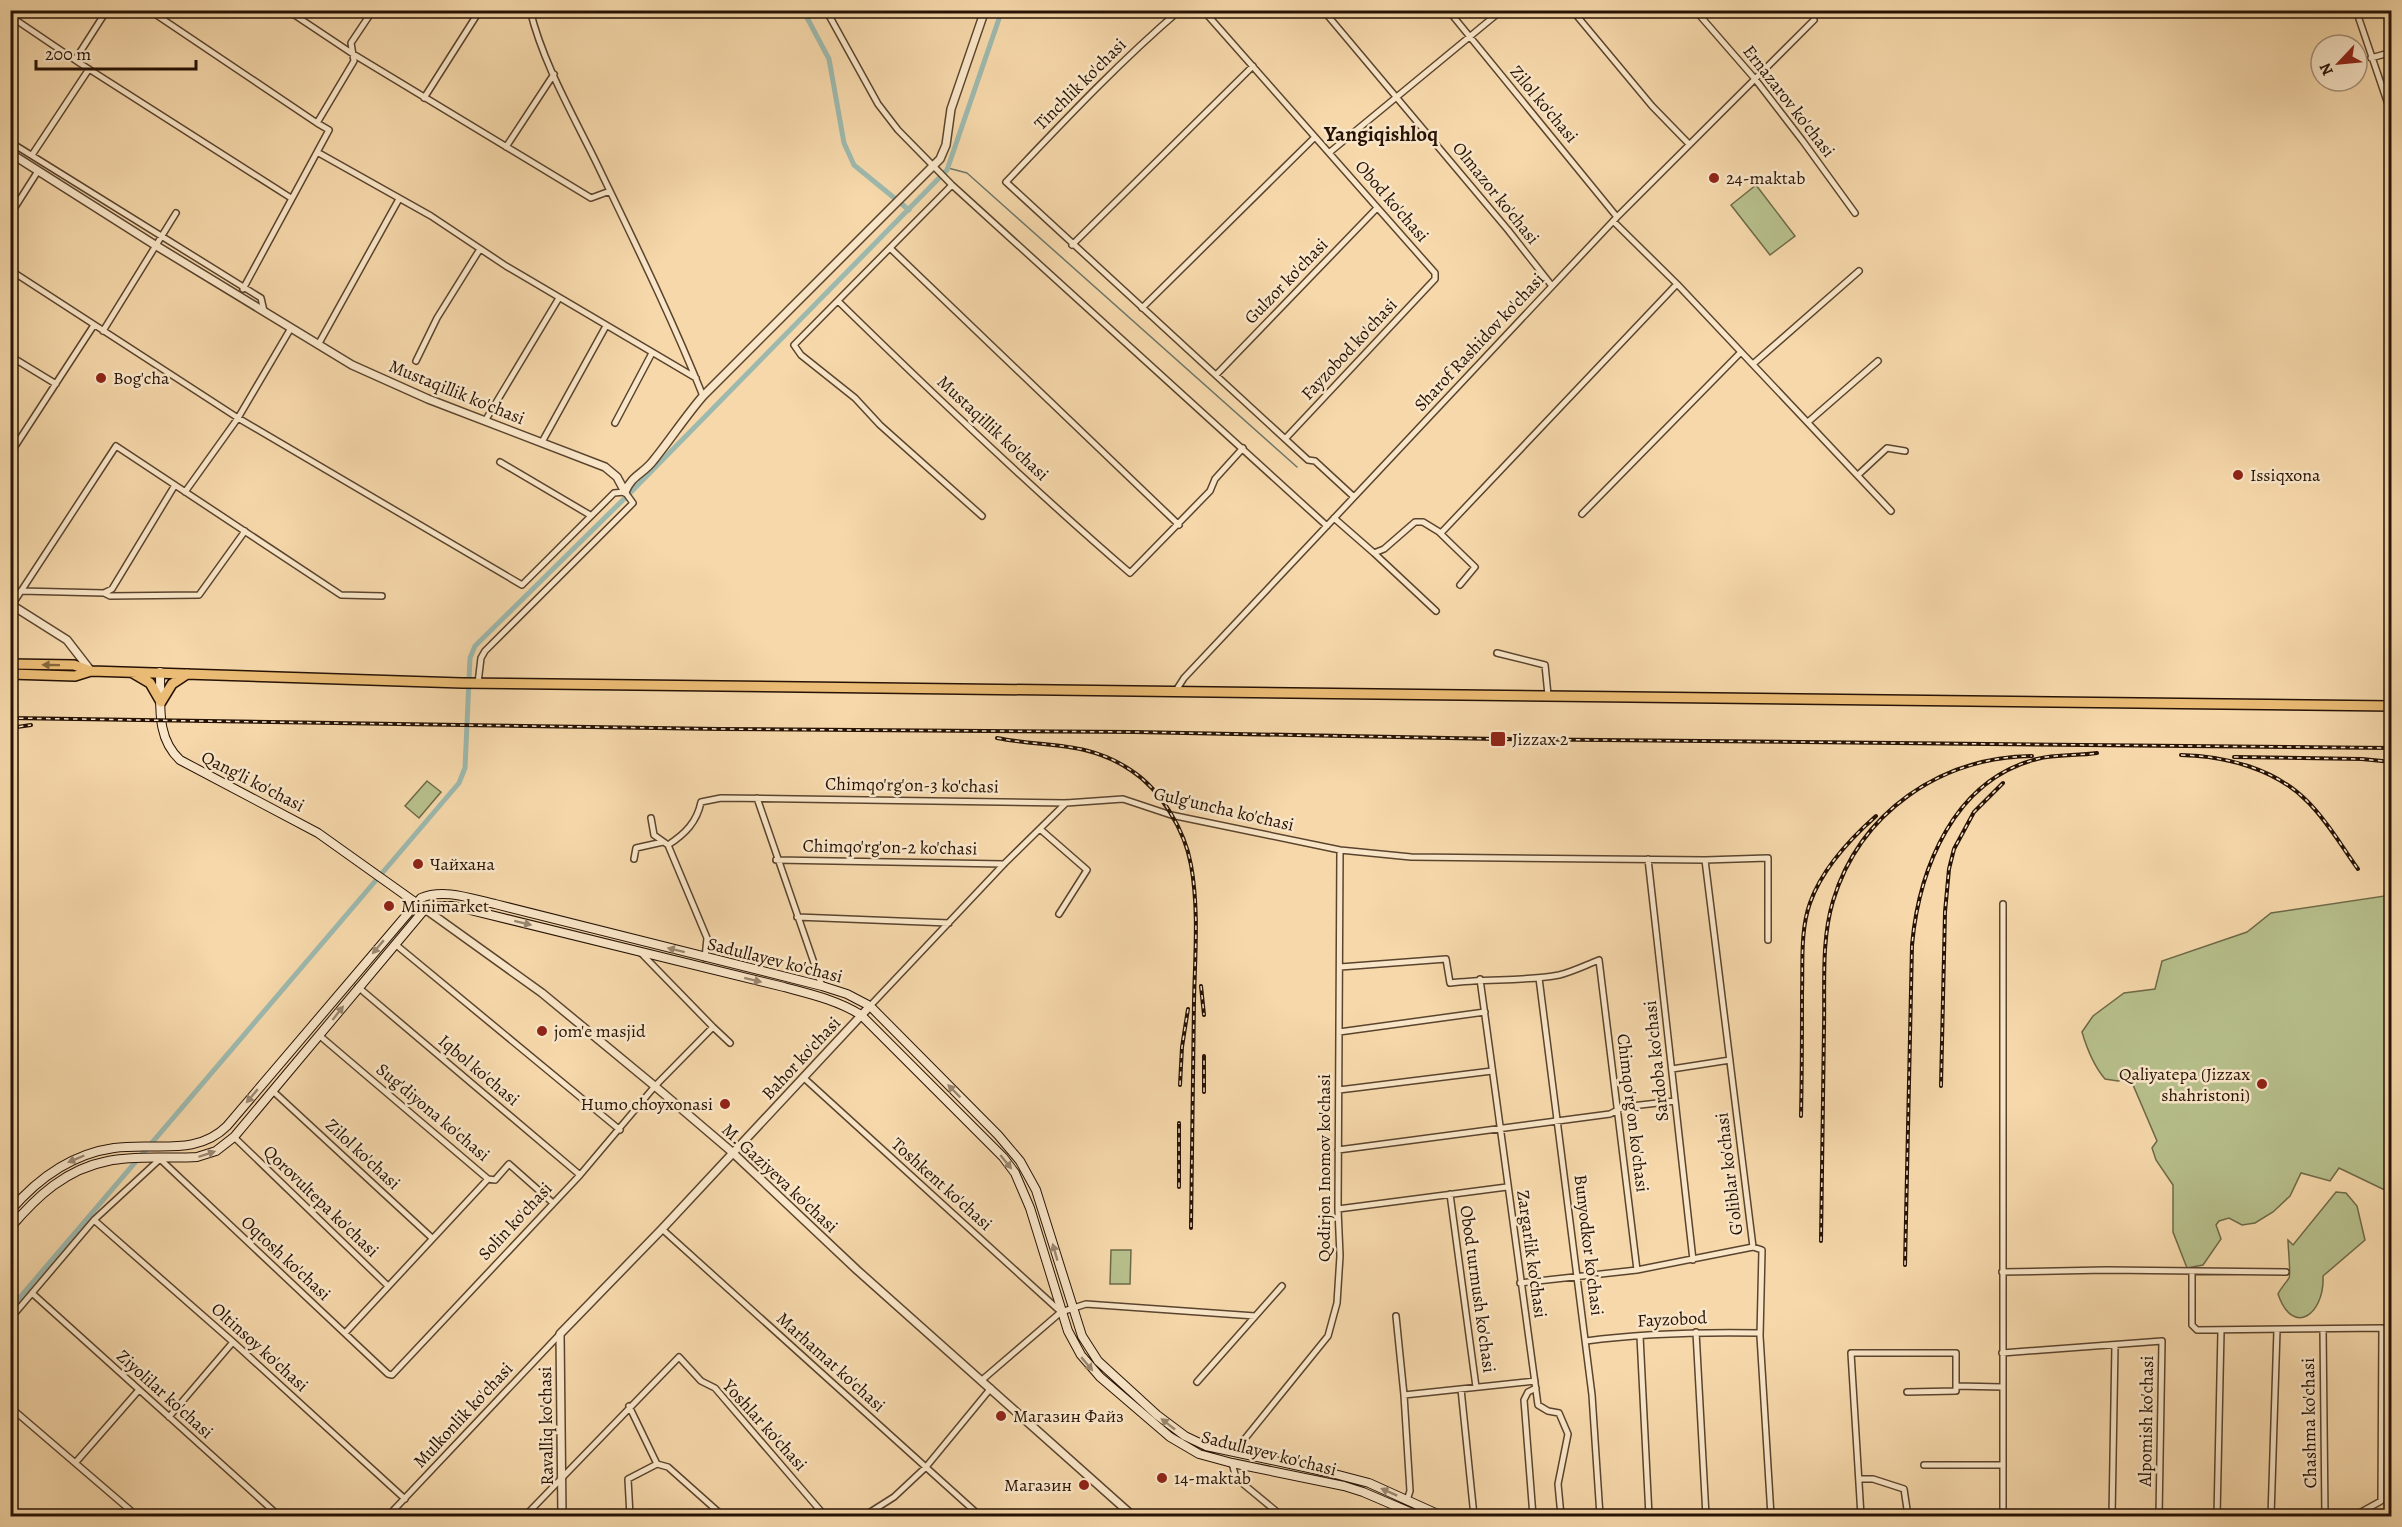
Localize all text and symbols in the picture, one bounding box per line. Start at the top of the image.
scale bar [36,33,196,71]
street label: Tinchlik ko'chasi [1029,33,1131,135]
north arrow [2309,33,2369,93]
street label: Ernazarov ko'chasi [1738,40,1840,162]
text: 200 m [45,42,91,66]
text: N [2314,59,2339,79]
street label: Zilol ko'chasi [1505,60,1583,148]
district label: Yangiqishloq [1323,120,1438,148]
street label: Olmazor ko'chasi [1447,137,1545,249]
street label: Obod ko'chasi [1350,155,1434,247]
place label: 24-maktab [1726,166,1805,190]
marker: 24-maktab [1707,171,1721,185]
street label: Gulzor ko'chasi [1239,233,1333,329]
street label: Sharof Rashidov ko'chasi [1409,268,1549,416]
street label: Fayzobod ko'chasi [1296,293,1402,405]
street label: Mustaqillik ko'chasi [386,354,528,430]
place label: Bog'cha [113,366,170,390]
street label: Mustaqillik ko'chasi [932,370,1054,486]
marker: Bog'cha [94,371,108,385]
place label: Issiqxona [2250,463,2321,487]
marker: Issiqxona [2231,468,2245,482]
one-way arrow [42,660,61,670]
place label: Jizzax 2 [1512,727,1569,751]
marker: Jizzax 2 [1489,730,1507,748]
street label: Qang'li ko'chasi [197,745,309,817]
street label: Chimqo'rg'on-3 ko'chasi [825,771,999,799]
street label: Gulg'uncha ko'chasi [1151,781,1297,837]
street label: Chimqo'rg'on-2 ko'chasi [802,833,978,861]
place label: Чайхана [430,852,496,876]
marker: Чайхана [411,857,425,871]
place label: Minimarket [401,894,489,918]
marker: Minimarket [382,899,396,913]
one-way arrow [514,919,532,929]
street label: Sadullayev ko'chasi [705,932,845,988]
one-way arrow [371,940,385,955]
one-way arrow [667,945,686,955]
one-way arrow [744,975,762,985]
street label: Sardoba ko'chasi [1638,999,1674,1123]
one-way arrow [331,1005,343,1020]
street label: Bahor ko'chasi [756,1011,846,1105]
place label: jom'e masjid [554,1019,646,1043]
marker: jom'e masjid [535,1024,549,1038]
street label: Iqbol ko'chasi [433,1029,525,1111]
street label: Chimqo'rg'on ko'chasi [1611,1032,1655,1194]
street label: Sug'diyona ko'chasi [371,1057,495,1167]
place label: Qaliyatepa (Jizzax shahristoni) [2119,1062,2250,1107]
street label: Qodirjon Inomov ko'chasi [1312,1074,1336,1262]
marker: Qaliyatepa (Jizzax shahristoni) [2255,1077,2269,1091]
one-way arrow [947,1084,961,1098]
one-way arrow [246,1088,259,1103]
place label: Humo choyxonasi [581,1092,713,1116]
marker: Humo choyxonasi [718,1097,732,1111]
street label: G'oliblar ko'chasi [1710,1111,1748,1237]
street label: Zilol ko'chasi [320,1113,406,1195]
street label: M. Gaziyeva ko'chasi [717,1118,843,1238]
street label: Toshkent ko'chasi [886,1132,998,1236]
street label: Qorovultepa ko'chasi [258,1140,384,1262]
one-way arrow [198,1149,216,1158]
one-way arrow [66,1154,84,1164]
one-way arrow [1000,1154,1013,1170]
street label: Bunyodkor ko'chasi [1568,1173,1610,1317]
street label: Solin ko'chasi [473,1177,557,1265]
street label: Zargarlik ko'chasi [1511,1188,1553,1320]
street label: Obod turmush ko'chasi [1454,1204,1502,1374]
street label: Oqtosh ko'chasi [236,1210,336,1306]
one-way arrow [1050,1243,1059,1261]
street label: Oltinsoy ko'chasi [206,1297,314,1397]
street label: Fayzobod [1637,1305,1708,1333]
street label: Marhamat ko'chasi [771,1307,891,1417]
street label: Ziyolilar ko'chasi [112,1344,218,1444]
street label: Alpomish ko'chasi [2133,1355,2159,1488]
one-way arrow [1081,1356,1094,1372]
street label: Mulkonlik ko'chasi [408,1357,518,1473]
street label: Chashma ko'chasi [2296,1357,2322,1489]
street label: Ravalliq ko'chasi [533,1366,559,1486]
street label: Yoshlar ko'chasi [717,1373,813,1476]
place label: Магазин Файз [1013,1404,1124,1428]
marker: Магазин Файз [994,1409,1008,1423]
one-way arrow [1161,1418,1176,1430]
street label: Sadullayev ko'chasi [1199,1425,1339,1481]
place label: 14-maktab [1174,1466,1251,1490]
marker: 14-maktab [1155,1471,1169,1485]
place label: Магазин [1004,1473,1072,1497]
marker: Магазин [1077,1478,1091,1492]
one-way arrow [1380,1487,1398,1497]

